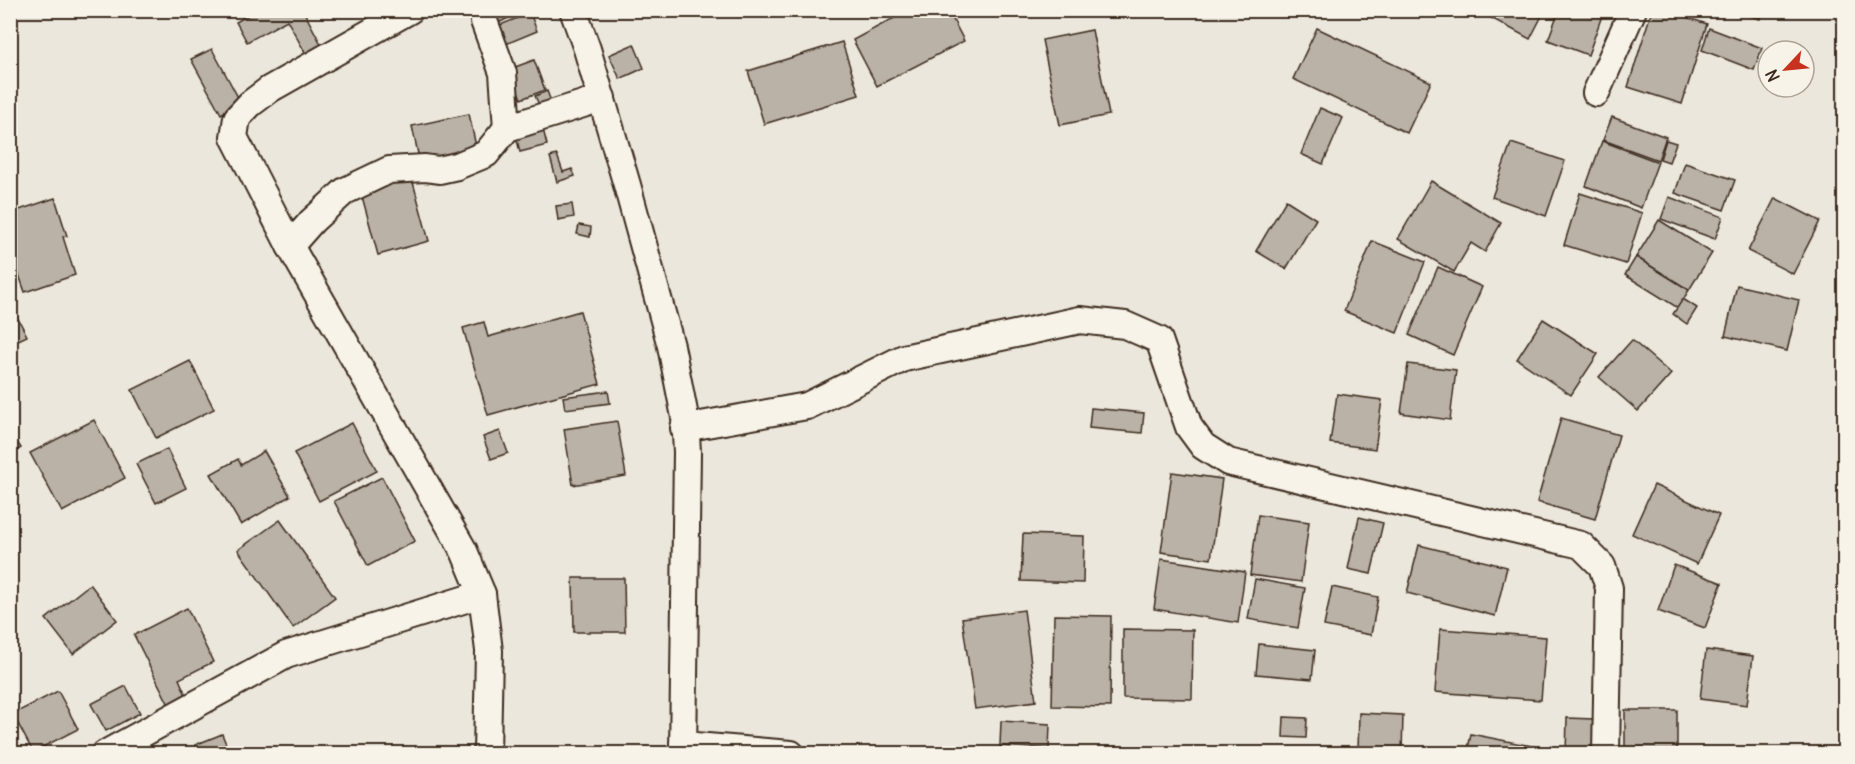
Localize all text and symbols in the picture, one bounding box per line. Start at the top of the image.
north arrow [1756,39,1816,99]
text: N [1761,66,1784,85]

